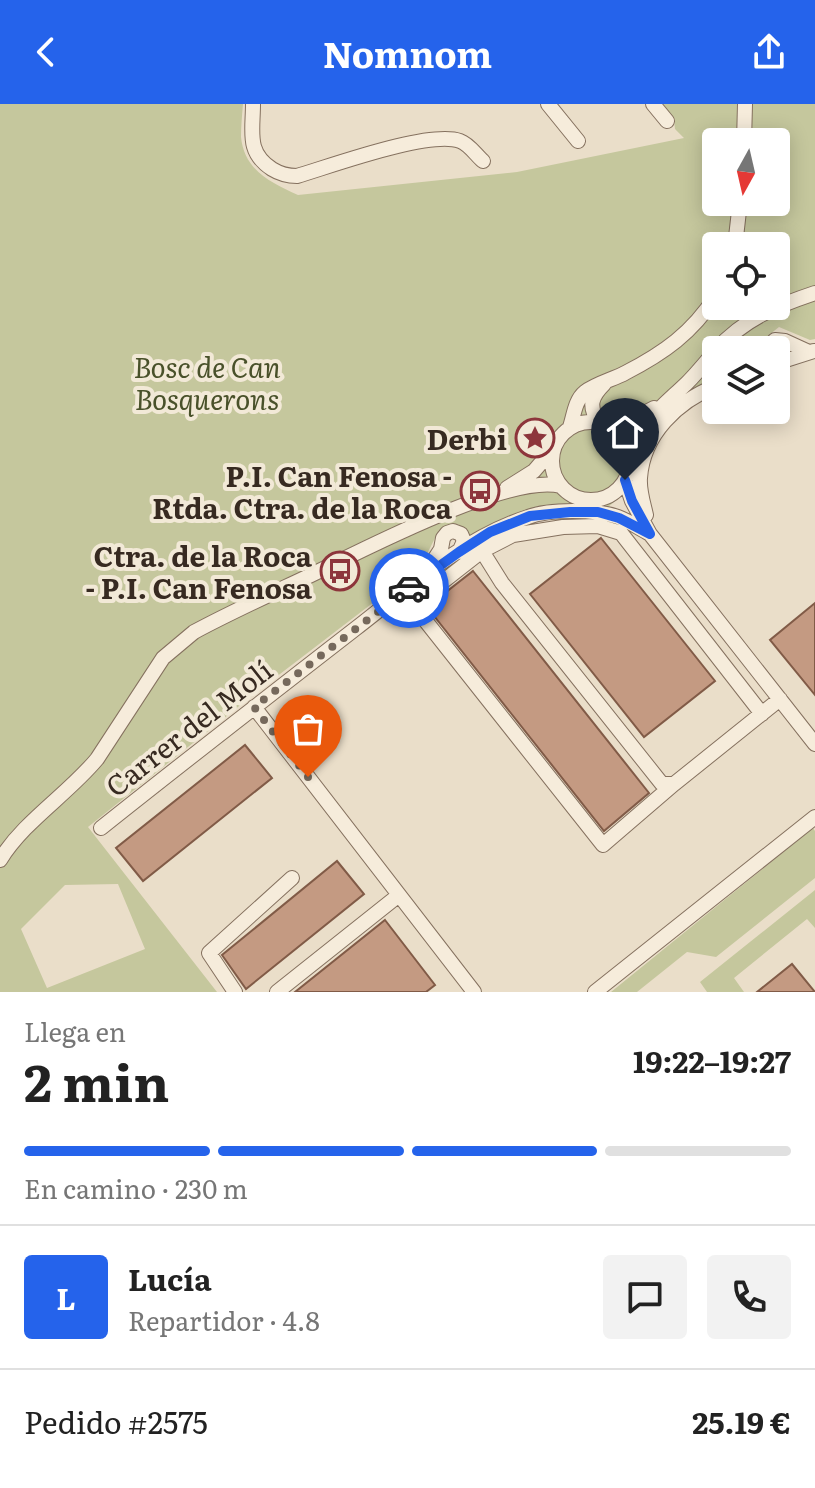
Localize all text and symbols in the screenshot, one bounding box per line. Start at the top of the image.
text: Nomnom [323,26,492,79]
icon: back [24,30,68,74]
icon: share [747,30,791,74]
north arrow [702,128,790,216]
map controls [702,128,790,424]
button: locate [702,232,790,320]
button: layers [702,336,790,424]
park label: Bosc de Can Bosquerons [133,345,281,419]
pin [591,398,659,480]
icon: home [603,410,647,454]
place label: Derbi [427,417,507,459]
place icon: Derbi [514,417,556,459]
place label: P.I. Can Fenosa - Rtda. Ctra. de la Roca [152,454,453,528]
bus stop icon: P.I. Can Fenosa - Rtda. Ctra. de la Roca [459,470,501,512]
place label: Ctra. de la Roca - P.I. Can Fenosa [86,534,313,608]
courier [369,548,449,628]
bus stop icon: Ctra. de la Roca - P.I. Can Fenosa [319,550,361,592]
icon: car [387,566,431,610]
street label: Carrer del Molí [96,648,280,806]
pin [274,695,342,777]
icon: bag [286,707,330,751]
text: Llega en [24,1011,126,1050]
text: 19:22–19:27 [633,1038,791,1082]
text: 2 min [24,1041,169,1118]
text: En camino · 230 m [24,1168,248,1207]
button: chat [603,1255,687,1339]
button: phone [707,1255,791,1339]
text: Lucía [128,1256,212,1300]
text: L [56,1275,76,1319]
text: Repartidor · 4.8 [128,1300,320,1339]
text: Pedido #2575 [24,1399,208,1443]
text: 25.19 € [692,1399,791,1443]

